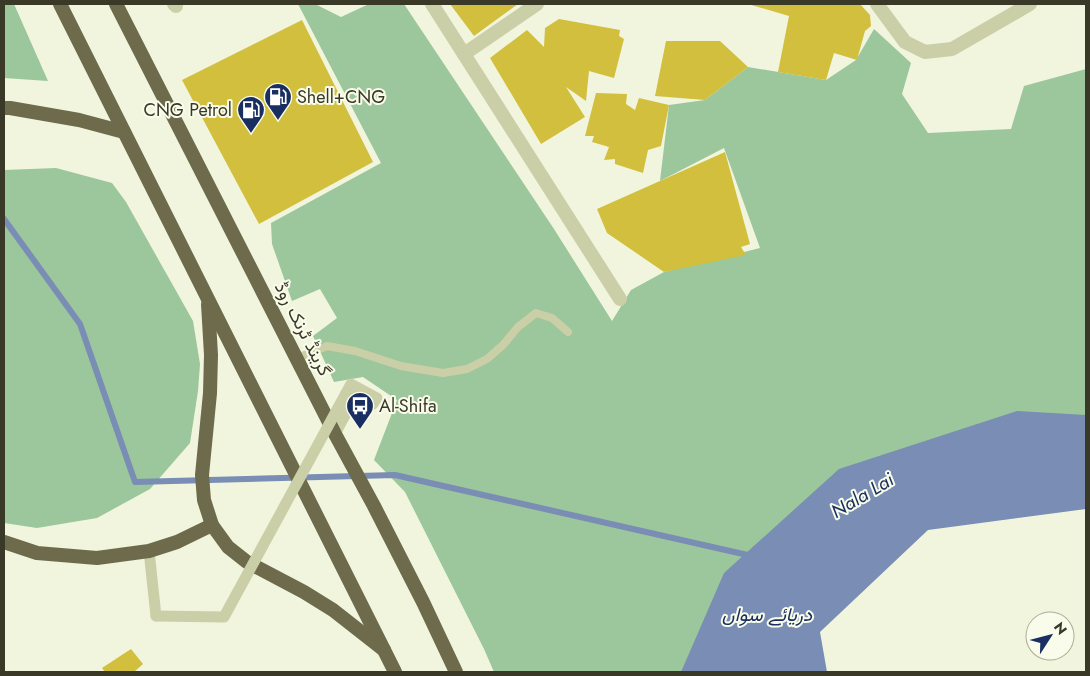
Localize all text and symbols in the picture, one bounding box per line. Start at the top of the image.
fuel station icon: Shell+CNG [263,82,293,121]
place label: Shell+CNG [297,84,385,110]
fuel station icon: CNG Petrol [236,95,266,134]
place label: CNG Petrol [144,97,232,123]
street label: گرینڈ ٹرنک روڈ [268,277,338,381]
bus stop icon: Al-Shifa [345,391,375,430]
place label: Al-Shifa [379,393,437,419]
water label: Nala Lai [826,466,900,525]
water label: دریائے سواں [722,601,813,628]
north arrow [1025,611,1075,661]
text: N [1049,618,1072,639]

